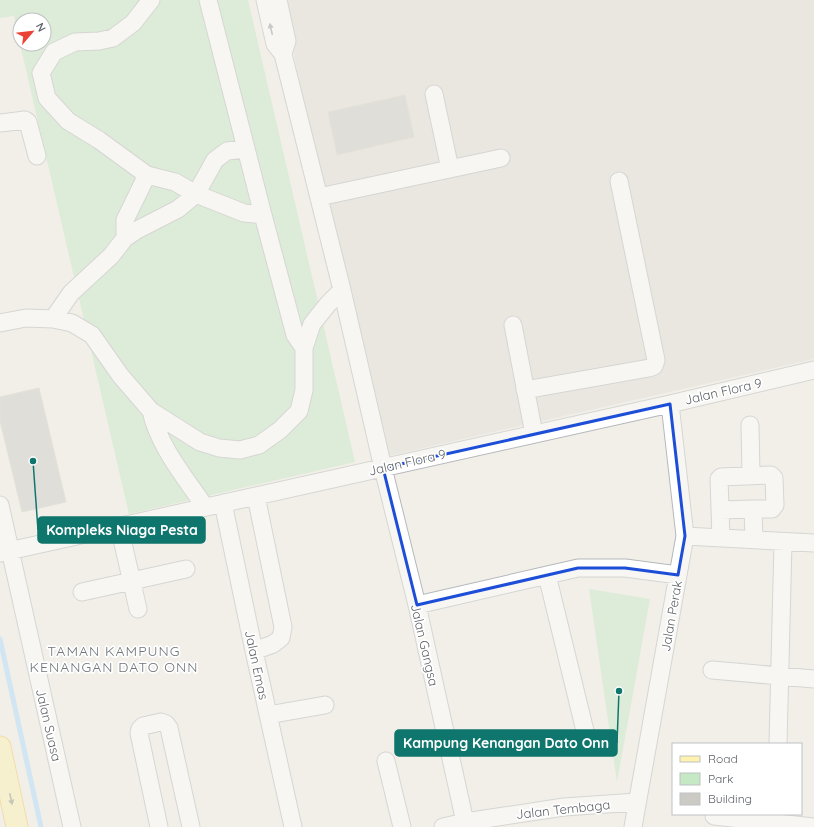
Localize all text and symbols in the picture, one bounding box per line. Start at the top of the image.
north arrow [12,12,52,52]
text: N [33,20,49,34]
one-way arrow [268,22,274,35]
street label: Jalan Flora 9 [683,374,763,408]
street label: Jalan Flora 9 [367,445,447,479]
callout: Kompleks Niaga Pesta [38,517,205,543]
text: Kompleks Niaga Pesta [46,521,198,539]
street label: Jalan Perak [657,579,685,653]
street label: Jalan Gangsa [408,602,442,688]
street label: Jalan Emas [242,629,272,701]
district label: TAMAN KAMPUNG KENANGAN DATO ONN [30,642,198,676]
street label: Jalan Suasa [33,687,65,763]
callout: Kampung Kenangan Dato Onn [395,730,617,756]
text: Kampung Kenangan Dato Onn [403,734,609,752]
legend [672,743,802,815]
text: Road [708,751,738,766]
text: Park [708,771,733,786]
text: Building [708,791,752,806]
one-way arrow [9,793,15,805]
street label: Jalan Tembaga [515,796,611,822]

